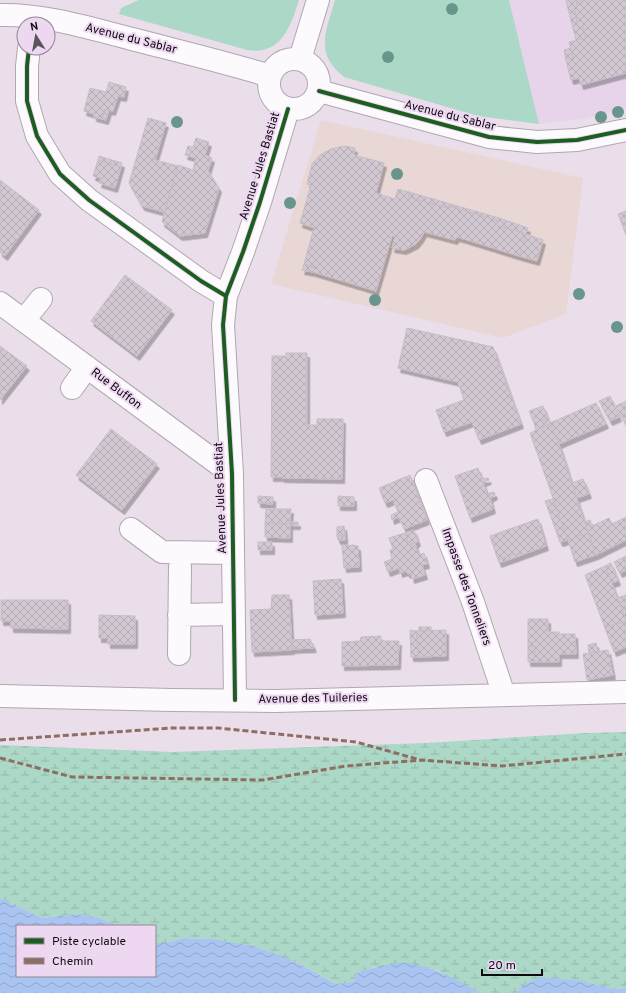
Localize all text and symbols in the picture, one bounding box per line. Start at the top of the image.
north arrow [16,16,56,56]
text: N [29,20,39,35]
street label: Avenue du Sablar [84,20,179,58]
street label: Avenue du Sablar [403,97,498,135]
street label: Avenue Jules Bastiat [236,110,284,222]
street label: Rue Buffon [87,365,145,413]
street label: Avenue Jules Bastiat [211,442,231,554]
street label: Impasse des Tonneliers [437,526,495,648]
street label: Avenue des Tuileries [258,690,368,708]
legend [16,925,156,977]
text: Piste cyclable [52,934,126,950]
scale bar [482,951,542,977]
text: Chemin [52,954,93,970]
text: 20 m [488,958,516,974]

